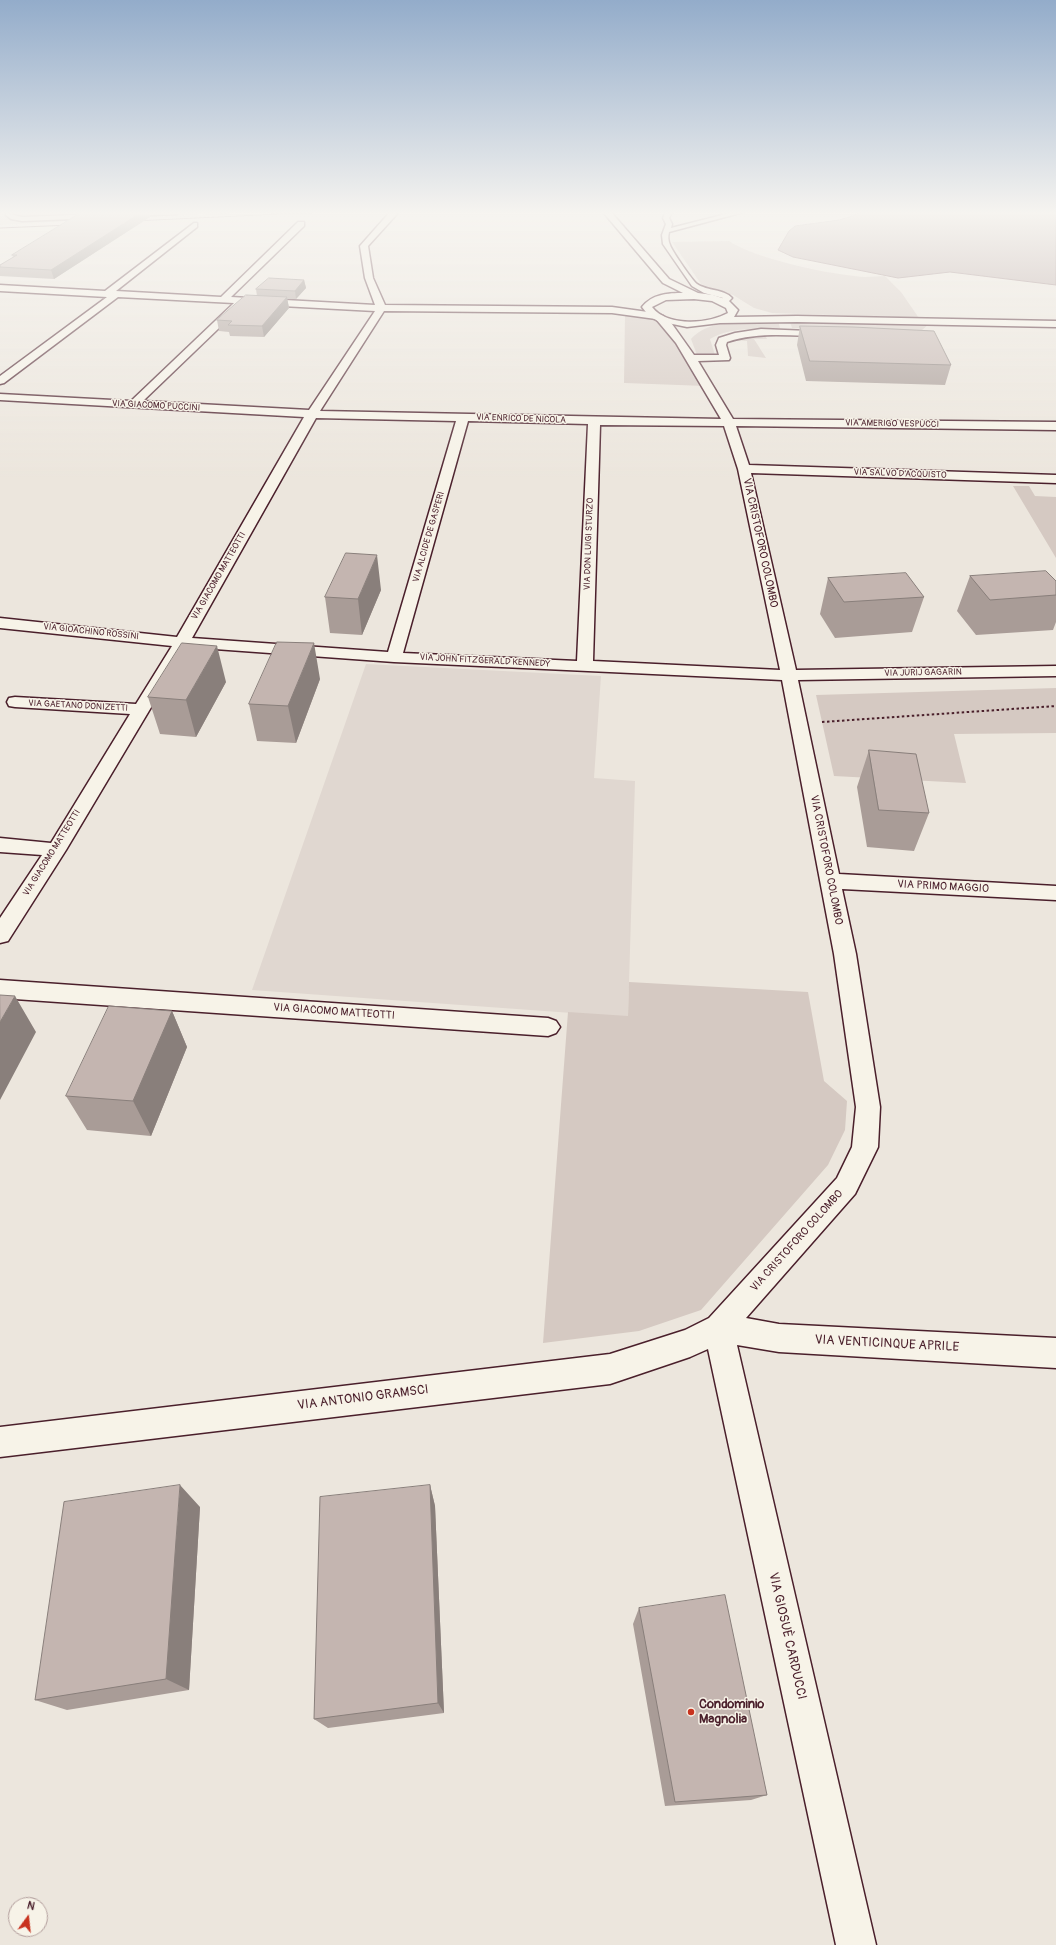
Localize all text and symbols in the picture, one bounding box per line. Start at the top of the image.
street label: VIA GIACOMO PUCCINI [112,398,200,414]
street label: VIA ENRICO DE NICOLA [476,412,566,426]
street label: VIA AMERIGO VESPUCCI [845,418,939,430]
street label: VIA SALVO D’ACQUISTO [853,467,947,481]
street label: VIA CRISTOFORO COLOMBO [740,477,780,609]
street label: VIA ALCIDE DE GASPERI [411,490,447,584]
street label: VIA DON LUIGI STURZO [582,498,596,590]
street label: VIA GIACOMO MATTEOTTI [189,530,249,622]
street label: VIA GIOACHINO ROSSINI [43,622,139,642]
street label: VIA JOHN FITZGERALD KENNEDY [419,652,551,670]
street label: VIA JURIJ GAGARIN [884,667,962,679]
street label: VIA GAETANO DONIZETTI [28,698,128,714]
street label: VIA CRISTOFORO COLOMBO [807,794,845,926]
street label: VIA GIACOMO MATTEOTTI [21,808,83,898]
street label: VIA PRIMO MAGGIO [897,878,989,896]
street label: VIA GIACOMO MATTEOTTI [273,1001,395,1023]
street label: VIA CRISTOFORO COLOMBO [748,1188,846,1294]
street label: VIA VENTICINQUE APRILE [814,1332,960,1356]
street label: VIA ANTONIO GRAMSCI [296,1382,430,1414]
street label: VIA GIOSUÈ CARDUCCI [765,1571,809,1701]
place label: Condominio Magnolia [699,1697,764,1728]
marker: Condominio Magnolia [686,1707,696,1717]
north arrow [8,1897,48,1937]
text: N [26,1899,36,1913]

